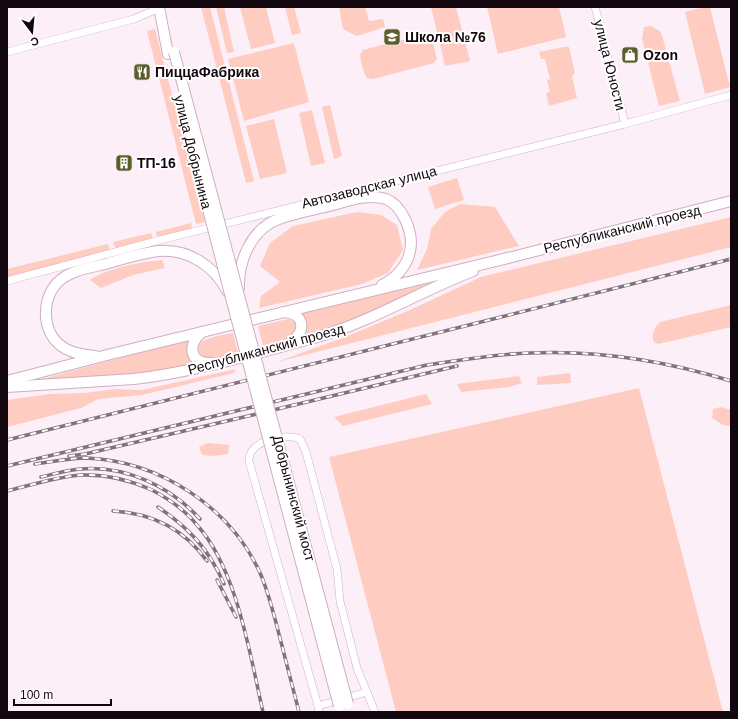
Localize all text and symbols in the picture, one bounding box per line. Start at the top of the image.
north arrow [12,12,52,52]
street label: улица Юности [591,18,629,112]
school or university icon: Школа №76 [382,27,402,47]
place label: Школа №76 [405,29,486,45]
text: С [29,35,40,48]
shop icon: Ozon [620,45,640,65]
place label: Ozon [643,47,678,63]
restaurant icon: ПиццаФабрика [132,62,152,82]
place label: ПиццаФабрика [155,64,259,80]
street label: улица Добрынина [171,93,215,211]
building icon: ТП-16 [114,153,134,173]
place label: ТП-16 [137,155,176,171]
street label: Автозаводская улица [300,162,438,212]
street label: Республиканский проезд [542,202,702,256]
street label: Республиканский проезд [186,320,346,378]
street label: Добрынинский мост [269,433,319,563]
scale bar [14,681,111,707]
text: 100 m [20,688,53,702]

